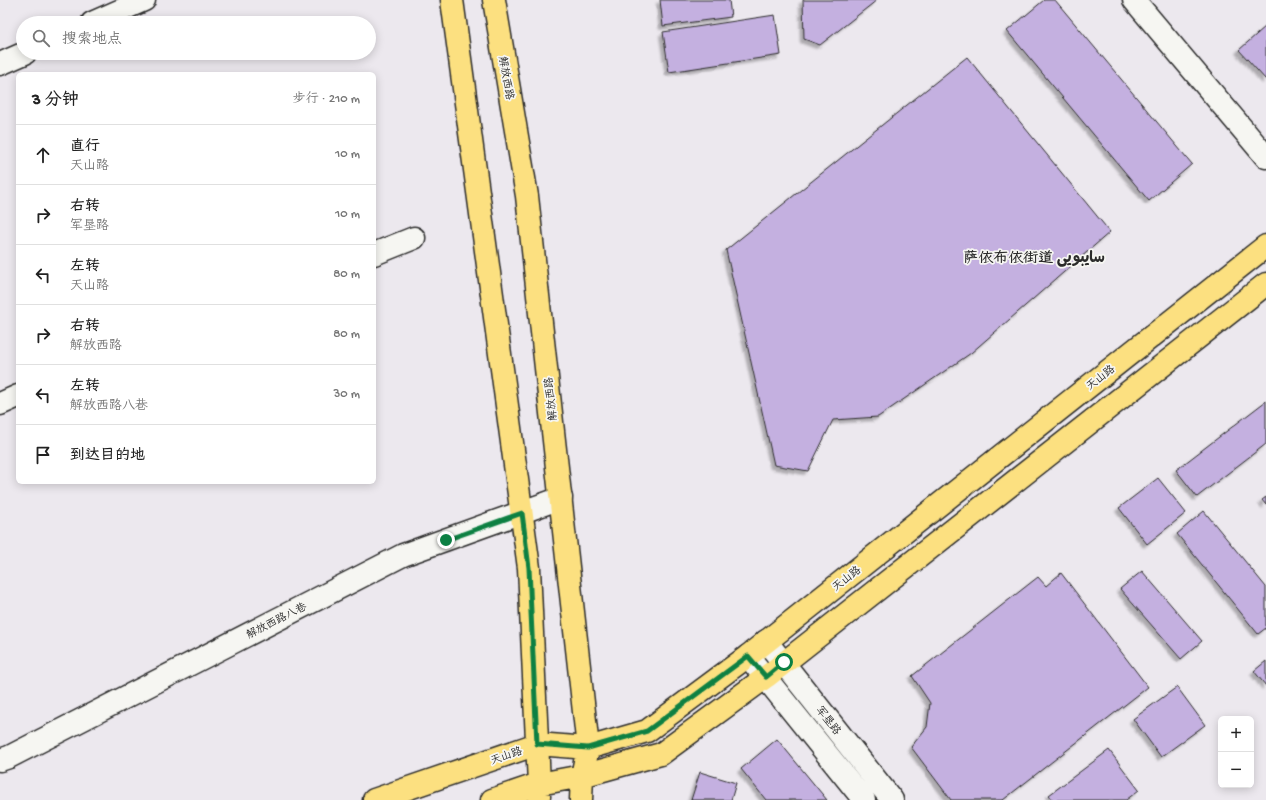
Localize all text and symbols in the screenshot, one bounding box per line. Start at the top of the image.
search box [16,16,376,60]
icon: search [30,27,52,49]
text: 搜索地点 [62,31,122,49]
street label: 解放西路 [495,55,516,101]
text: 3 分钟 [32,91,79,111]
text: 步行 · 210 m [292,92,360,107]
text: 直行 [70,138,100,156]
icon: ahead [32,144,54,166]
text: 10 m [335,147,360,162]
text: 天山路 [70,159,109,174]
text: 右转 [70,198,100,216]
icon: right [32,204,54,226]
text: 10 m [335,207,360,222]
text: 军垦路 [70,219,109,234]
district label: 萨依布依街道 سايبويى [963,250,1105,268]
text: 左转 [70,258,100,276]
icon: left [32,264,54,286]
text: 80 m [333,267,360,282]
text: 天山路 [70,279,109,294]
text: 右转 [70,318,100,336]
icon: right [32,324,54,346]
text: 80 m [333,327,360,342]
text: 解放西路 [70,339,122,354]
street label: 天山路 [1084,363,1118,393]
street label: 解放西路 [543,376,560,421]
text: 左转 [70,378,100,396]
icon: left [32,384,54,406]
text: 30 m [334,387,360,402]
text: 解放西路八巷 [70,399,148,414]
icon: arrive [32,444,54,466]
text: 到达目的地 [70,447,145,465]
route end [437,531,455,549]
street label: 天山路 [830,564,864,594]
street label: 解放西路八巷 [244,601,309,642]
route start [775,653,793,671]
street label: 军垦路 [813,704,843,738]
map controls [1218,716,1254,788]
button: + [1218,716,1254,752]
street label: 天山路 [489,745,524,768]
button: − [1218,752,1254,788]

